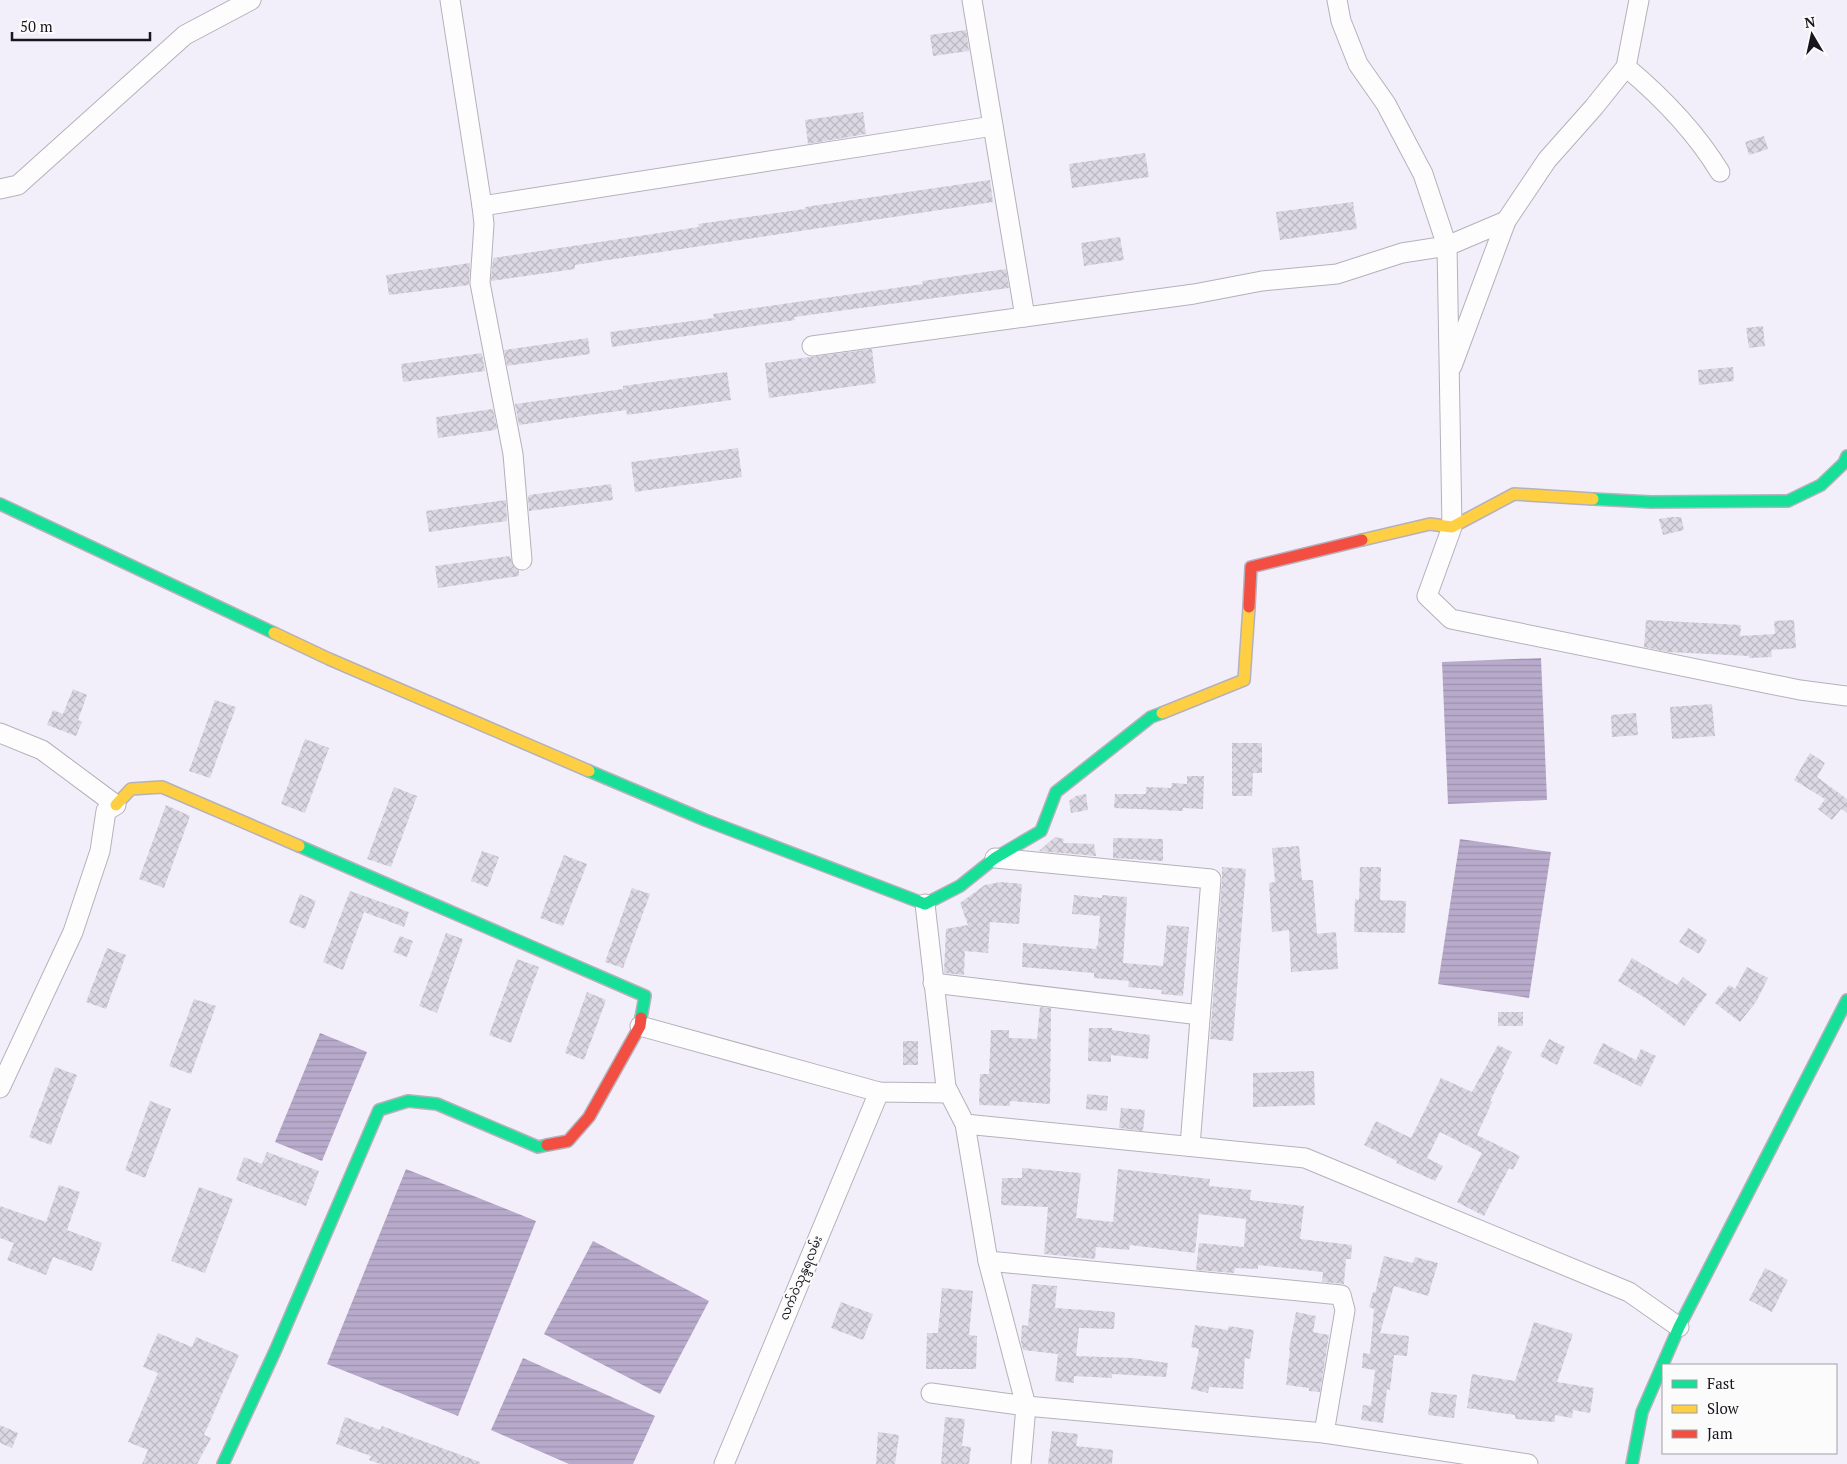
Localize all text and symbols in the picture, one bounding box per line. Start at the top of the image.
scale bar [12,10,150,42]
north arrow [1787,10,1837,60]
text: N [1803,11,1817,32]
text: 50 m [20,16,53,36]
street label: လက်ဝဲသုန္ဒရလမ်း [775,1233,828,1324]
legend [1662,1364,1837,1454]
text: Fast [1707,1373,1735,1393]
text: Slow [1707,1398,1740,1418]
text: Jam [1707,1423,1733,1443]

